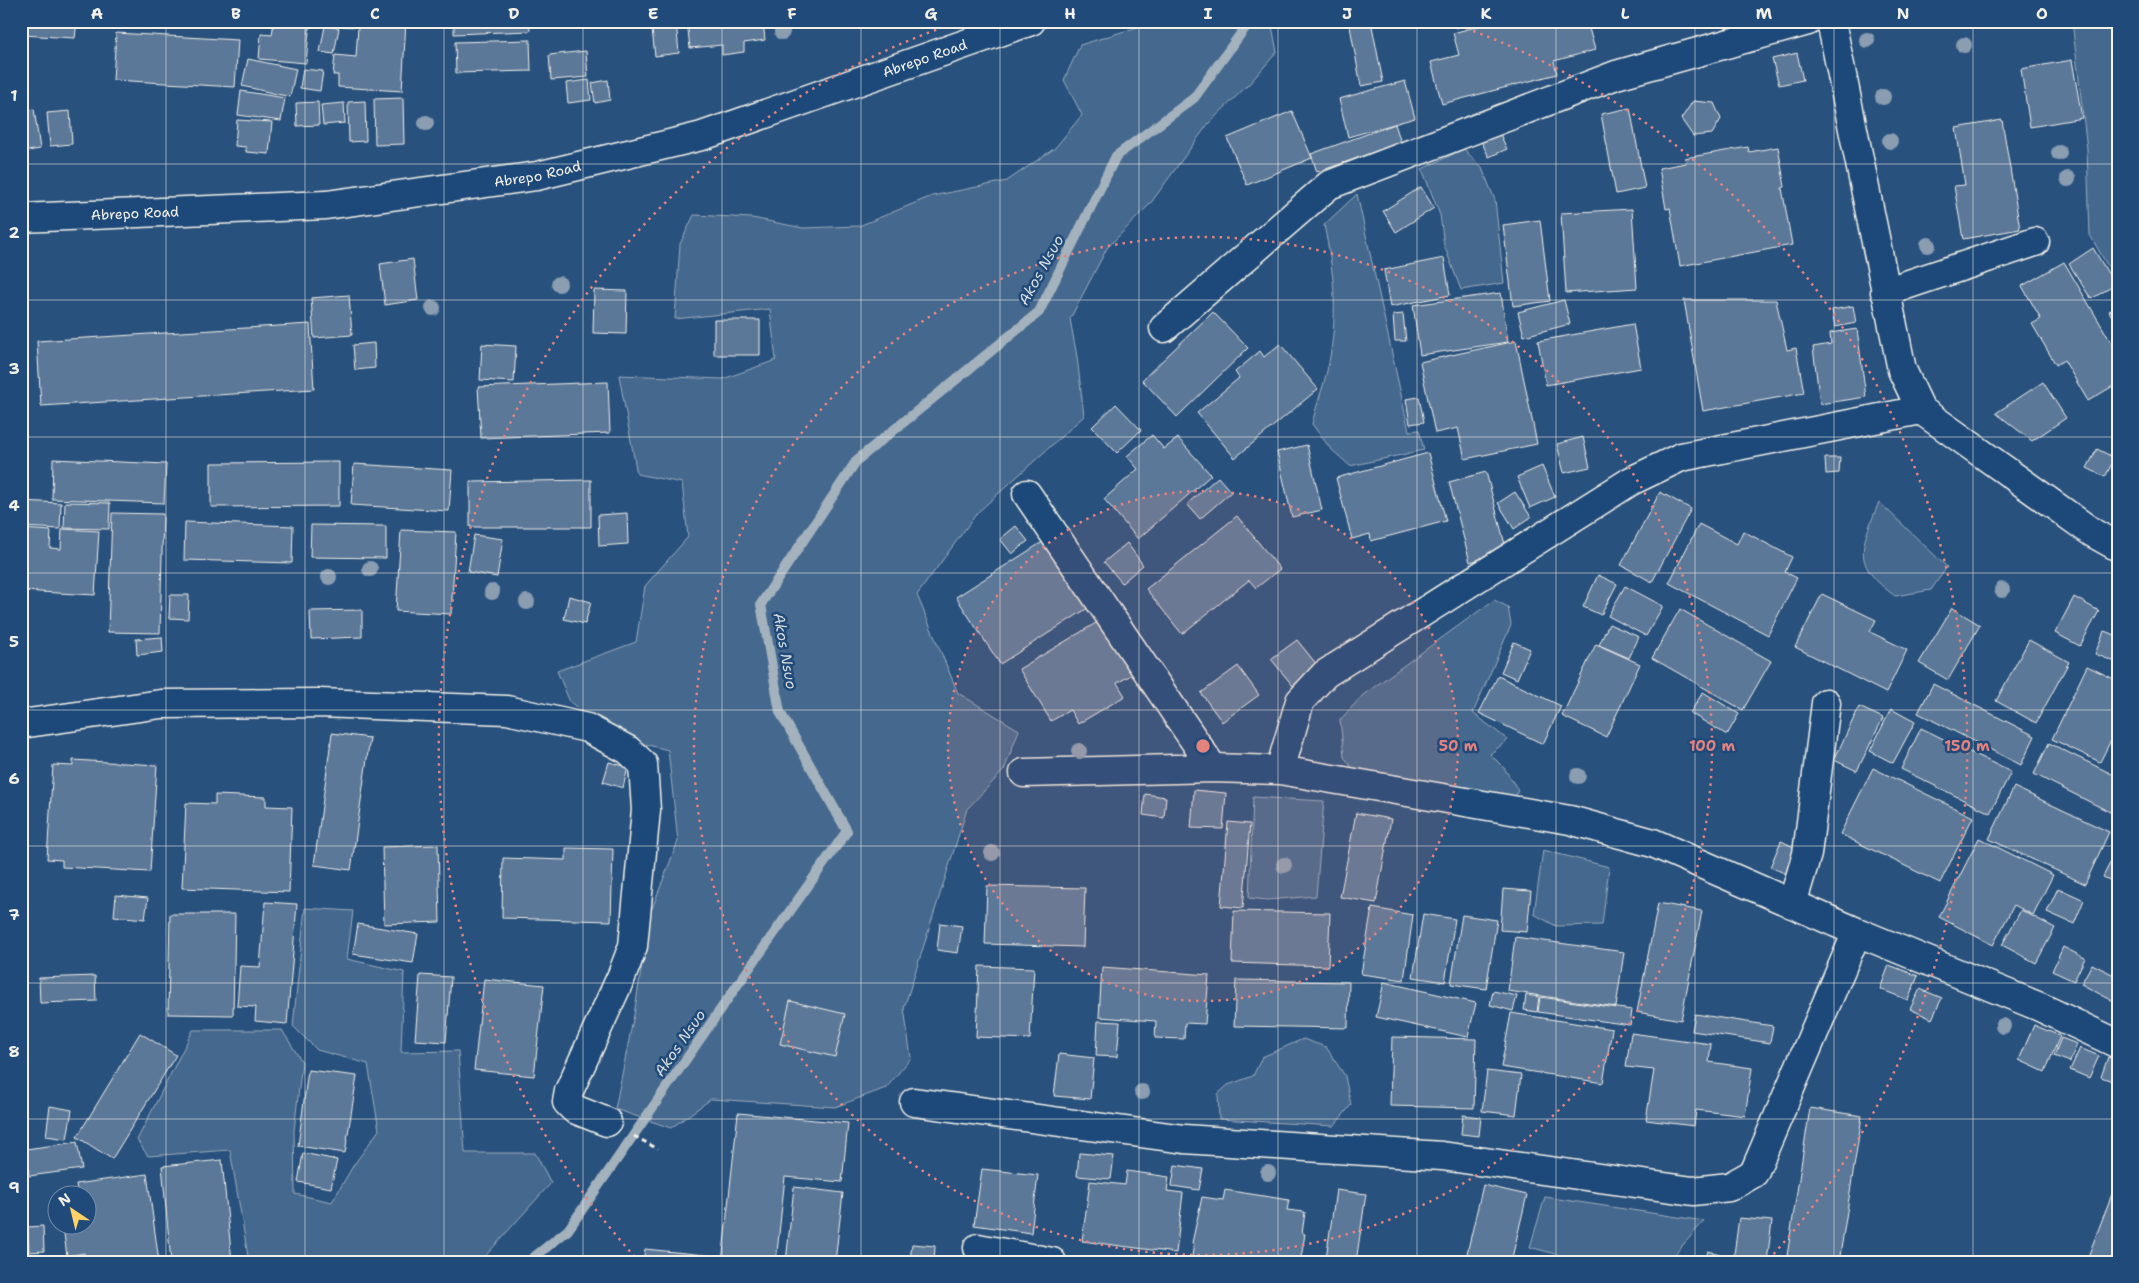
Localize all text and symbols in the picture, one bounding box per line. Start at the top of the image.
text: A [91,3,103,24]
text: B [231,3,241,24]
text: C [370,3,380,24]
text: D [508,3,520,24]
text: E [648,3,658,24]
text: F [787,3,797,24]
text: G [925,3,938,24]
text: H [1064,3,1076,24]
text: I [1204,3,1213,24]
text: J [1342,3,1352,24]
text: K [1481,3,1492,24]
text: L [1621,3,1630,24]
text: M [1756,3,1773,24]
text: N [1897,3,1909,24]
text: O [2036,3,2048,24]
street label: Abrepo Road [880,35,970,81]
text: 1 [10,85,18,106]
street label: Abrepo Road [493,157,583,191]
street label: Abrepo Road [90,202,180,224]
text: 2 [8,222,20,243]
water label: Akos Nsuo [1014,231,1068,309]
text: 3 [8,358,20,379]
text: 4 [8,495,20,516]
water label: Akos Nsuo [768,611,802,691]
text: 5 [9,631,19,652]
text: 50 m [1439,736,1478,756]
text: 100 m [1689,736,1735,756]
text: 150 m [1944,736,1990,756]
centre of rings [1194,737,1212,755]
text: 6 [8,768,20,789]
text: 7 [8,904,20,925]
water label: Akos Nsuo [650,1006,710,1080]
text: 8 [8,1041,20,1062]
text: 9 [8,1177,20,1198]
north arrow [48,1186,98,1236]
text: N [55,1189,74,1210]

